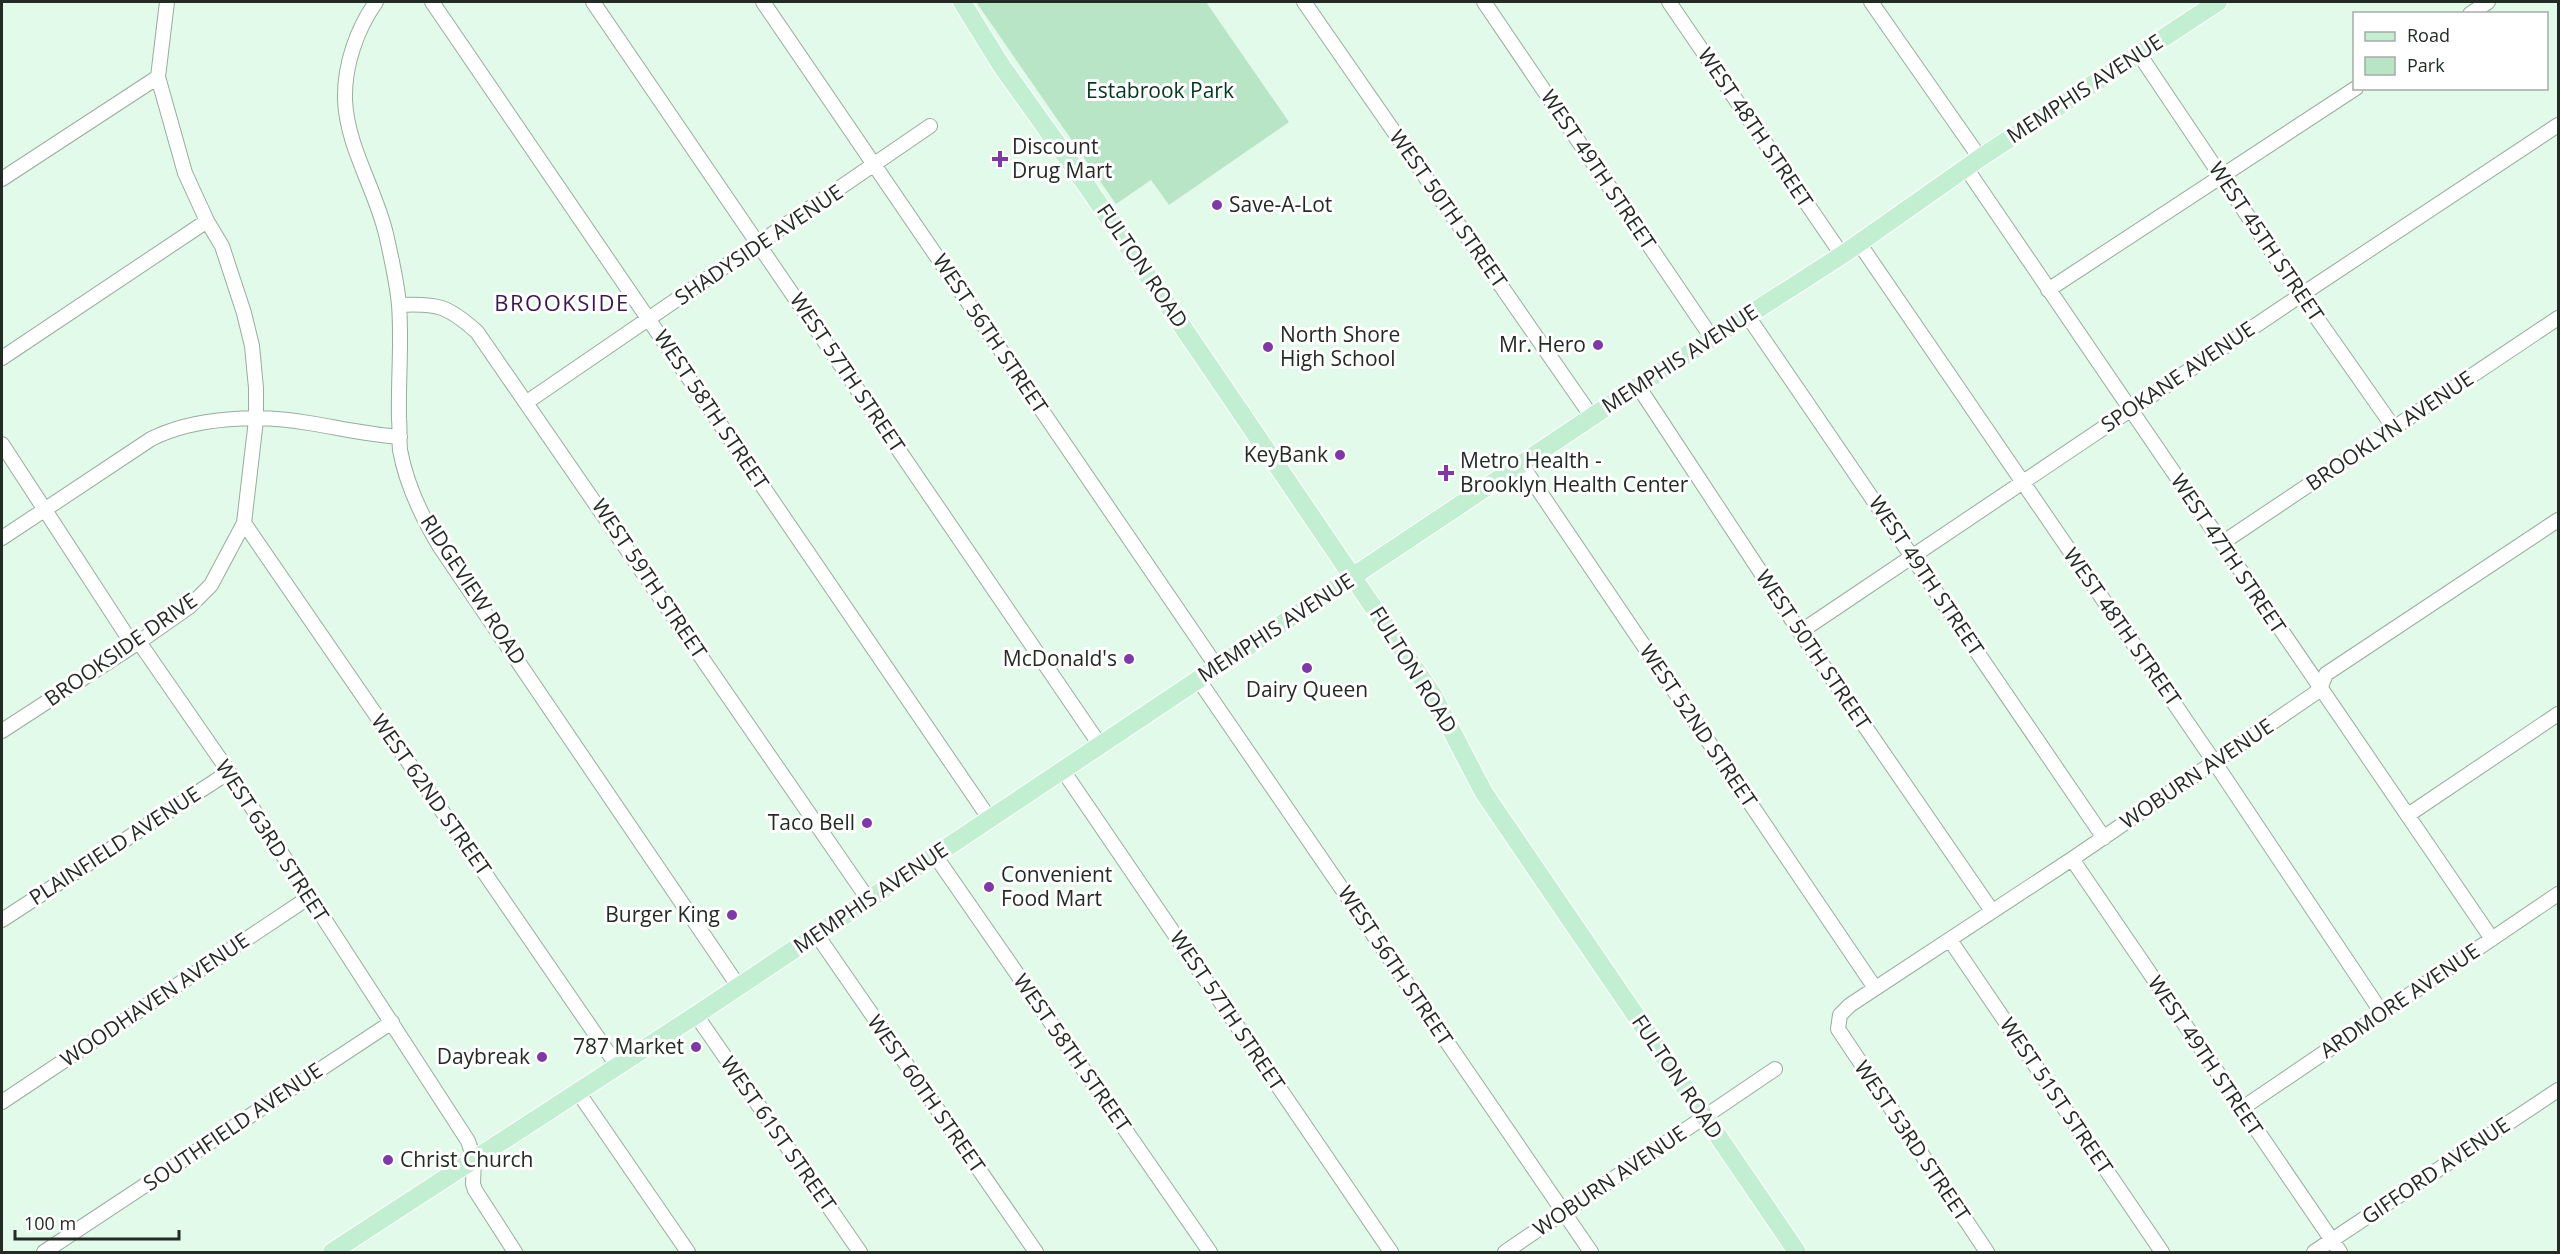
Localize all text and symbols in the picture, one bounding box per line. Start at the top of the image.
legend [2353,12,2548,90]
text: Road [2407,23,2450,47]
street label: MEMPHIS AVENUE [2001,27,2168,149]
street label: WEST 48TH STREET [1692,42,1820,213]
text: Park [2407,53,2445,77]
park label: Estabrook Park [1086,76,1234,104]
street label: WEST 49TH STREET [1535,84,1663,255]
street label: WEST 50TH STREET [1384,124,1514,293]
place label: Discount Drug Mart [1012,132,1112,184]
marker: Discount Drug Mart [993,152,1007,166]
street label: WEST 45TH STREET [2203,156,2331,327]
street label: SHADYSIDE AVENUE [669,177,848,311]
place label: Save-A-Lot [1229,190,1332,218]
street label: FULTON ROAD [1091,198,1195,333]
marker: Save-A-Lot [1210,198,1224,212]
street label: WEST 56TH STREET [927,248,1055,419]
district label: BROOKSIDE [494,287,630,317]
street label: WEST 57TH STREET [784,287,912,458]
street label: MEMPHIS AVENUE [1596,297,1763,419]
street label: SPOKANE AVENUE [2095,314,2260,438]
place label: North Shore High School [1280,320,1400,372]
street label: WEST 58TH STREET [648,324,776,495]
place label: Mr. Hero [1499,330,1586,358]
marker: Mr. Hero [1591,338,1605,352]
marker: North Shore High School [1261,340,1275,354]
street label: BROOKLYN AVENUE [2300,364,2479,497]
place label: KeyBank [1244,440,1328,468]
place label: Metro Health - Brooklyn Health Center [1460,446,1689,498]
marker: KeyBank [1333,448,1347,462]
marker: Metro Health - Brooklyn Health Center [1437,464,1455,482]
street label: WEST 47TH STREET [2165,468,2293,639]
street label: WEST 49TH STREET [1863,490,1991,661]
street label: WEST 59TH STREET [586,493,714,664]
street label: RIDGEVIEW ROAD [415,509,533,670]
street label: WEST 48TH STREET [2058,542,2188,711]
street label: WEST 50TH STREET [1750,564,1878,735]
street label: MEMPHIS AVENUE [1192,566,1359,688]
street label: BROOKSIDE DRIVE [39,586,202,712]
street label: FULTON ROAD [1364,601,1464,738]
street label: WEST 52ND STREET [1634,638,1764,813]
place label: McDonald's [1003,644,1117,672]
marker: McDonald's [1122,652,1136,666]
marker: Dairy Queen [1300,661,1314,675]
place label: Dairy Queen [1246,675,1368,703]
street label: WEST 62ND STREET [366,708,498,881]
street label: WOBURN AVENUE [2114,711,2279,835]
street label: WEST 63RD STREET [210,754,336,927]
street label: PLAINFIELD AVENUE [23,779,205,911]
place label: Taco Bell [768,808,855,836]
marker: Taco Bell [860,816,874,830]
street label: MEMPHIS AVENUE [788,835,953,959]
place label: Convenient Food Mart [1001,860,1112,912]
marker: Convenient Food Mart [982,880,996,894]
street label: WEST 56TH STREET [1332,880,1460,1051]
place label: Burger King [605,900,720,928]
marker: Burger King [725,908,739,922]
street label: WEST 57TH STREET [1164,925,1292,1096]
street label: WOODHAVEN AVENUE [55,926,254,1073]
street label: ARDMORE AVENUE [2314,936,2485,1064]
street label: WEST 58TH STREET [1008,968,1138,1137]
street label: WEST 49TH STREET [2142,970,2270,1141]
street label: WEST 60TH STREET [862,1009,992,1178]
street label: FULTON ROAD [1626,1009,1730,1144]
street label: WEST 51ST STREET [1994,1012,2120,1180]
place label: 787 Market [573,1032,684,1060]
marker: 787 Market [689,1040,703,1054]
place label: Daybreak [437,1042,530,1070]
marker: Daybreak [535,1050,549,1064]
street label: WEST 61ST STREET [715,1050,843,1217]
street label: WEST 53RD STREET [1849,1055,1977,1227]
street label: SOUTHFIELD AVENUE [137,1056,328,1197]
street label: GIFFORD AVENUE [2356,1110,2515,1230]
street label: WOBURN AVENUE [1527,1118,1692,1242]
place label: Christ Church [400,1145,533,1173]
marker: Christ Church [381,1153,395,1167]
scale bar [15,1203,178,1241]
text: 100 m [24,1211,76,1235]

